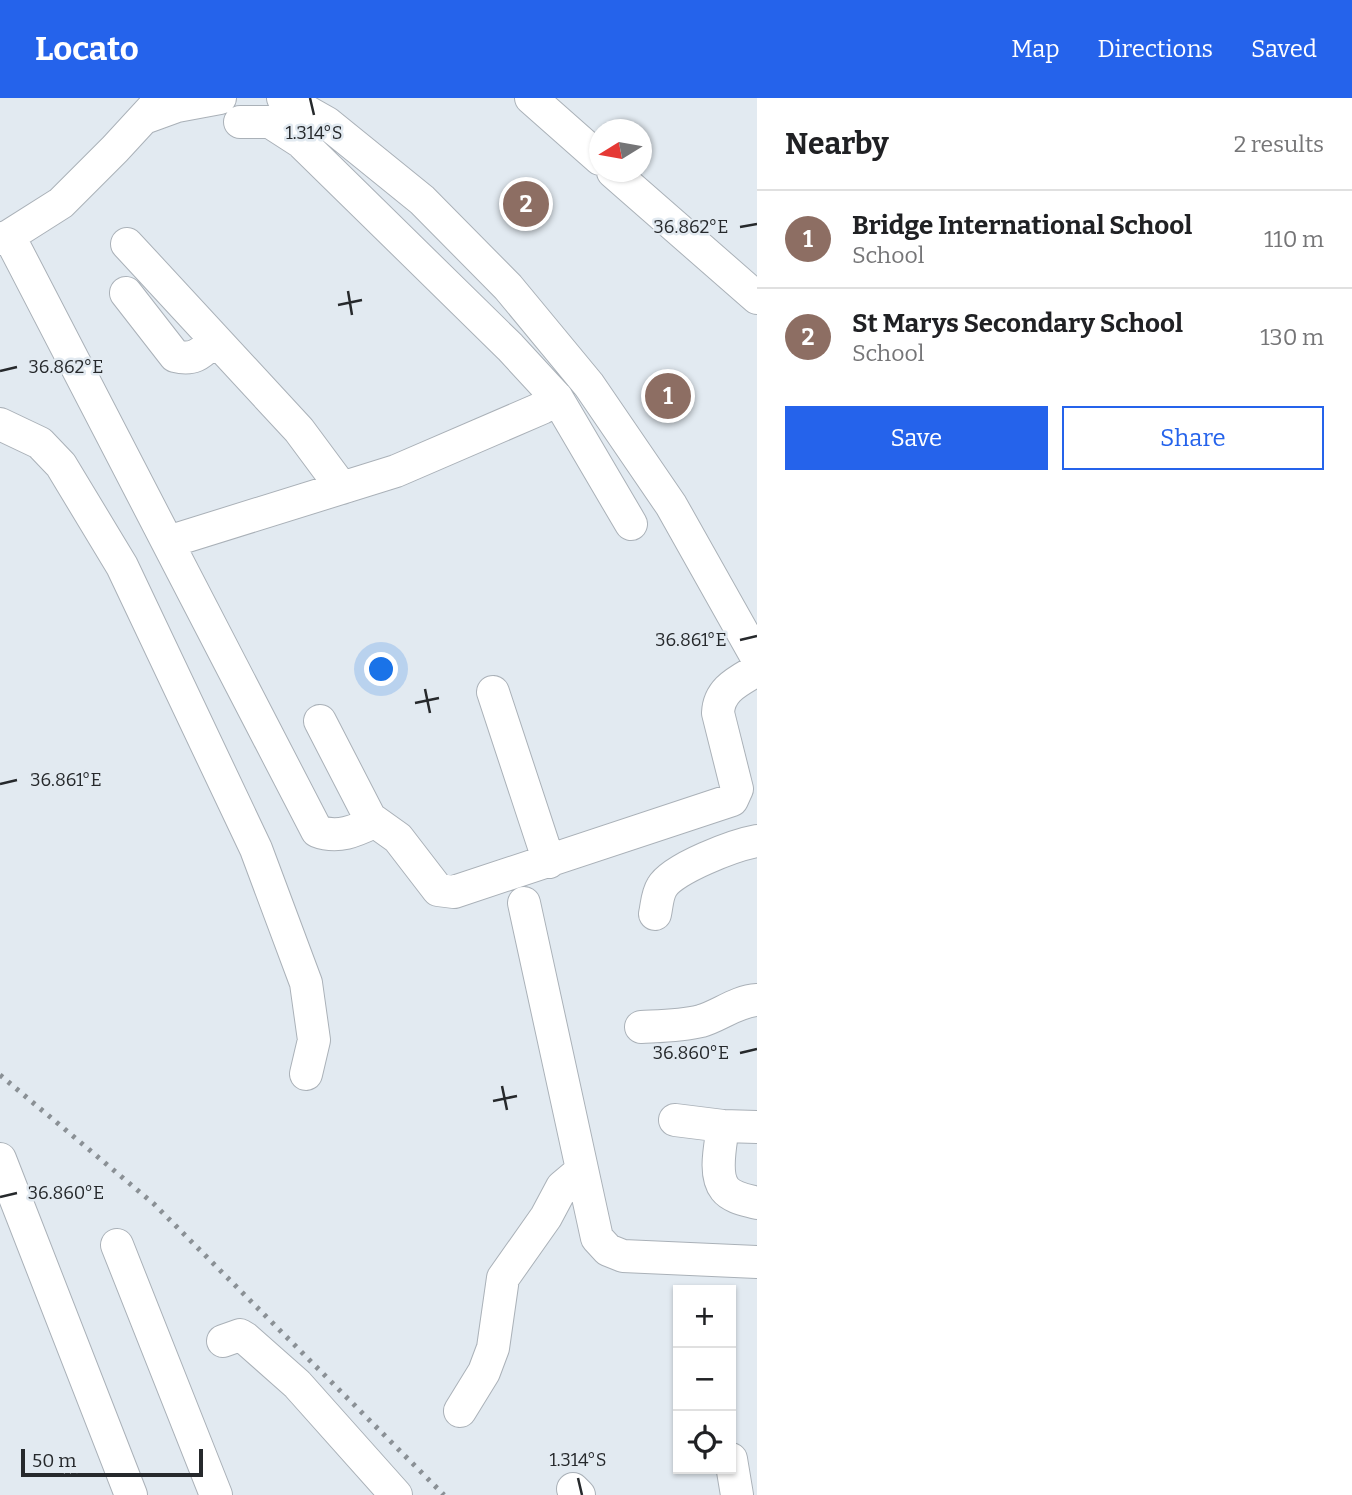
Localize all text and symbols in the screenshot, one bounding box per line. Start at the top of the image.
text: Locato [35,29,139,69]
text: Map [1011,35,1060,63]
text: Directions [1098,35,1213,63]
text: Saved [1251,35,1317,63]
north arrow [589,119,652,182]
text: 1.314°S [285,122,343,144]
text: Nearby [785,126,889,162]
text: 2 results [1234,130,1324,158]
pin: 2 [503,178,549,230]
text: Bridge International School [852,210,1192,241]
text: 36.862°E [654,216,728,238]
text: 1 [803,225,813,253]
text: 110 m [1264,225,1324,253]
text: School [852,241,924,269]
text: St Marys Secondary School [852,308,1183,339]
text: 2 [802,323,814,351]
text: 130 m [1260,323,1324,351]
text: School [852,339,924,367]
text: 36.862°E [29,356,103,378]
pin: 1 [645,370,691,422]
button: Save [785,406,1048,470]
button: Share [1062,406,1324,470]
text: 36.861°E [655,629,727,651]
your location [364,652,398,686]
text: 36.861°E [30,769,102,791]
text: 36.860°E [653,1042,729,1064]
text: 36.860°E [28,1182,104,1204]
map controls [673,1285,736,1474]
button: + [673,1285,736,1348]
button: − [673,1348,736,1411]
button: locate [673,1411,736,1474]
scale bar [21,1446,203,1478]
text: 50 m [32,1449,76,1472]
text: 1.314°S [549,1449,607,1471]

